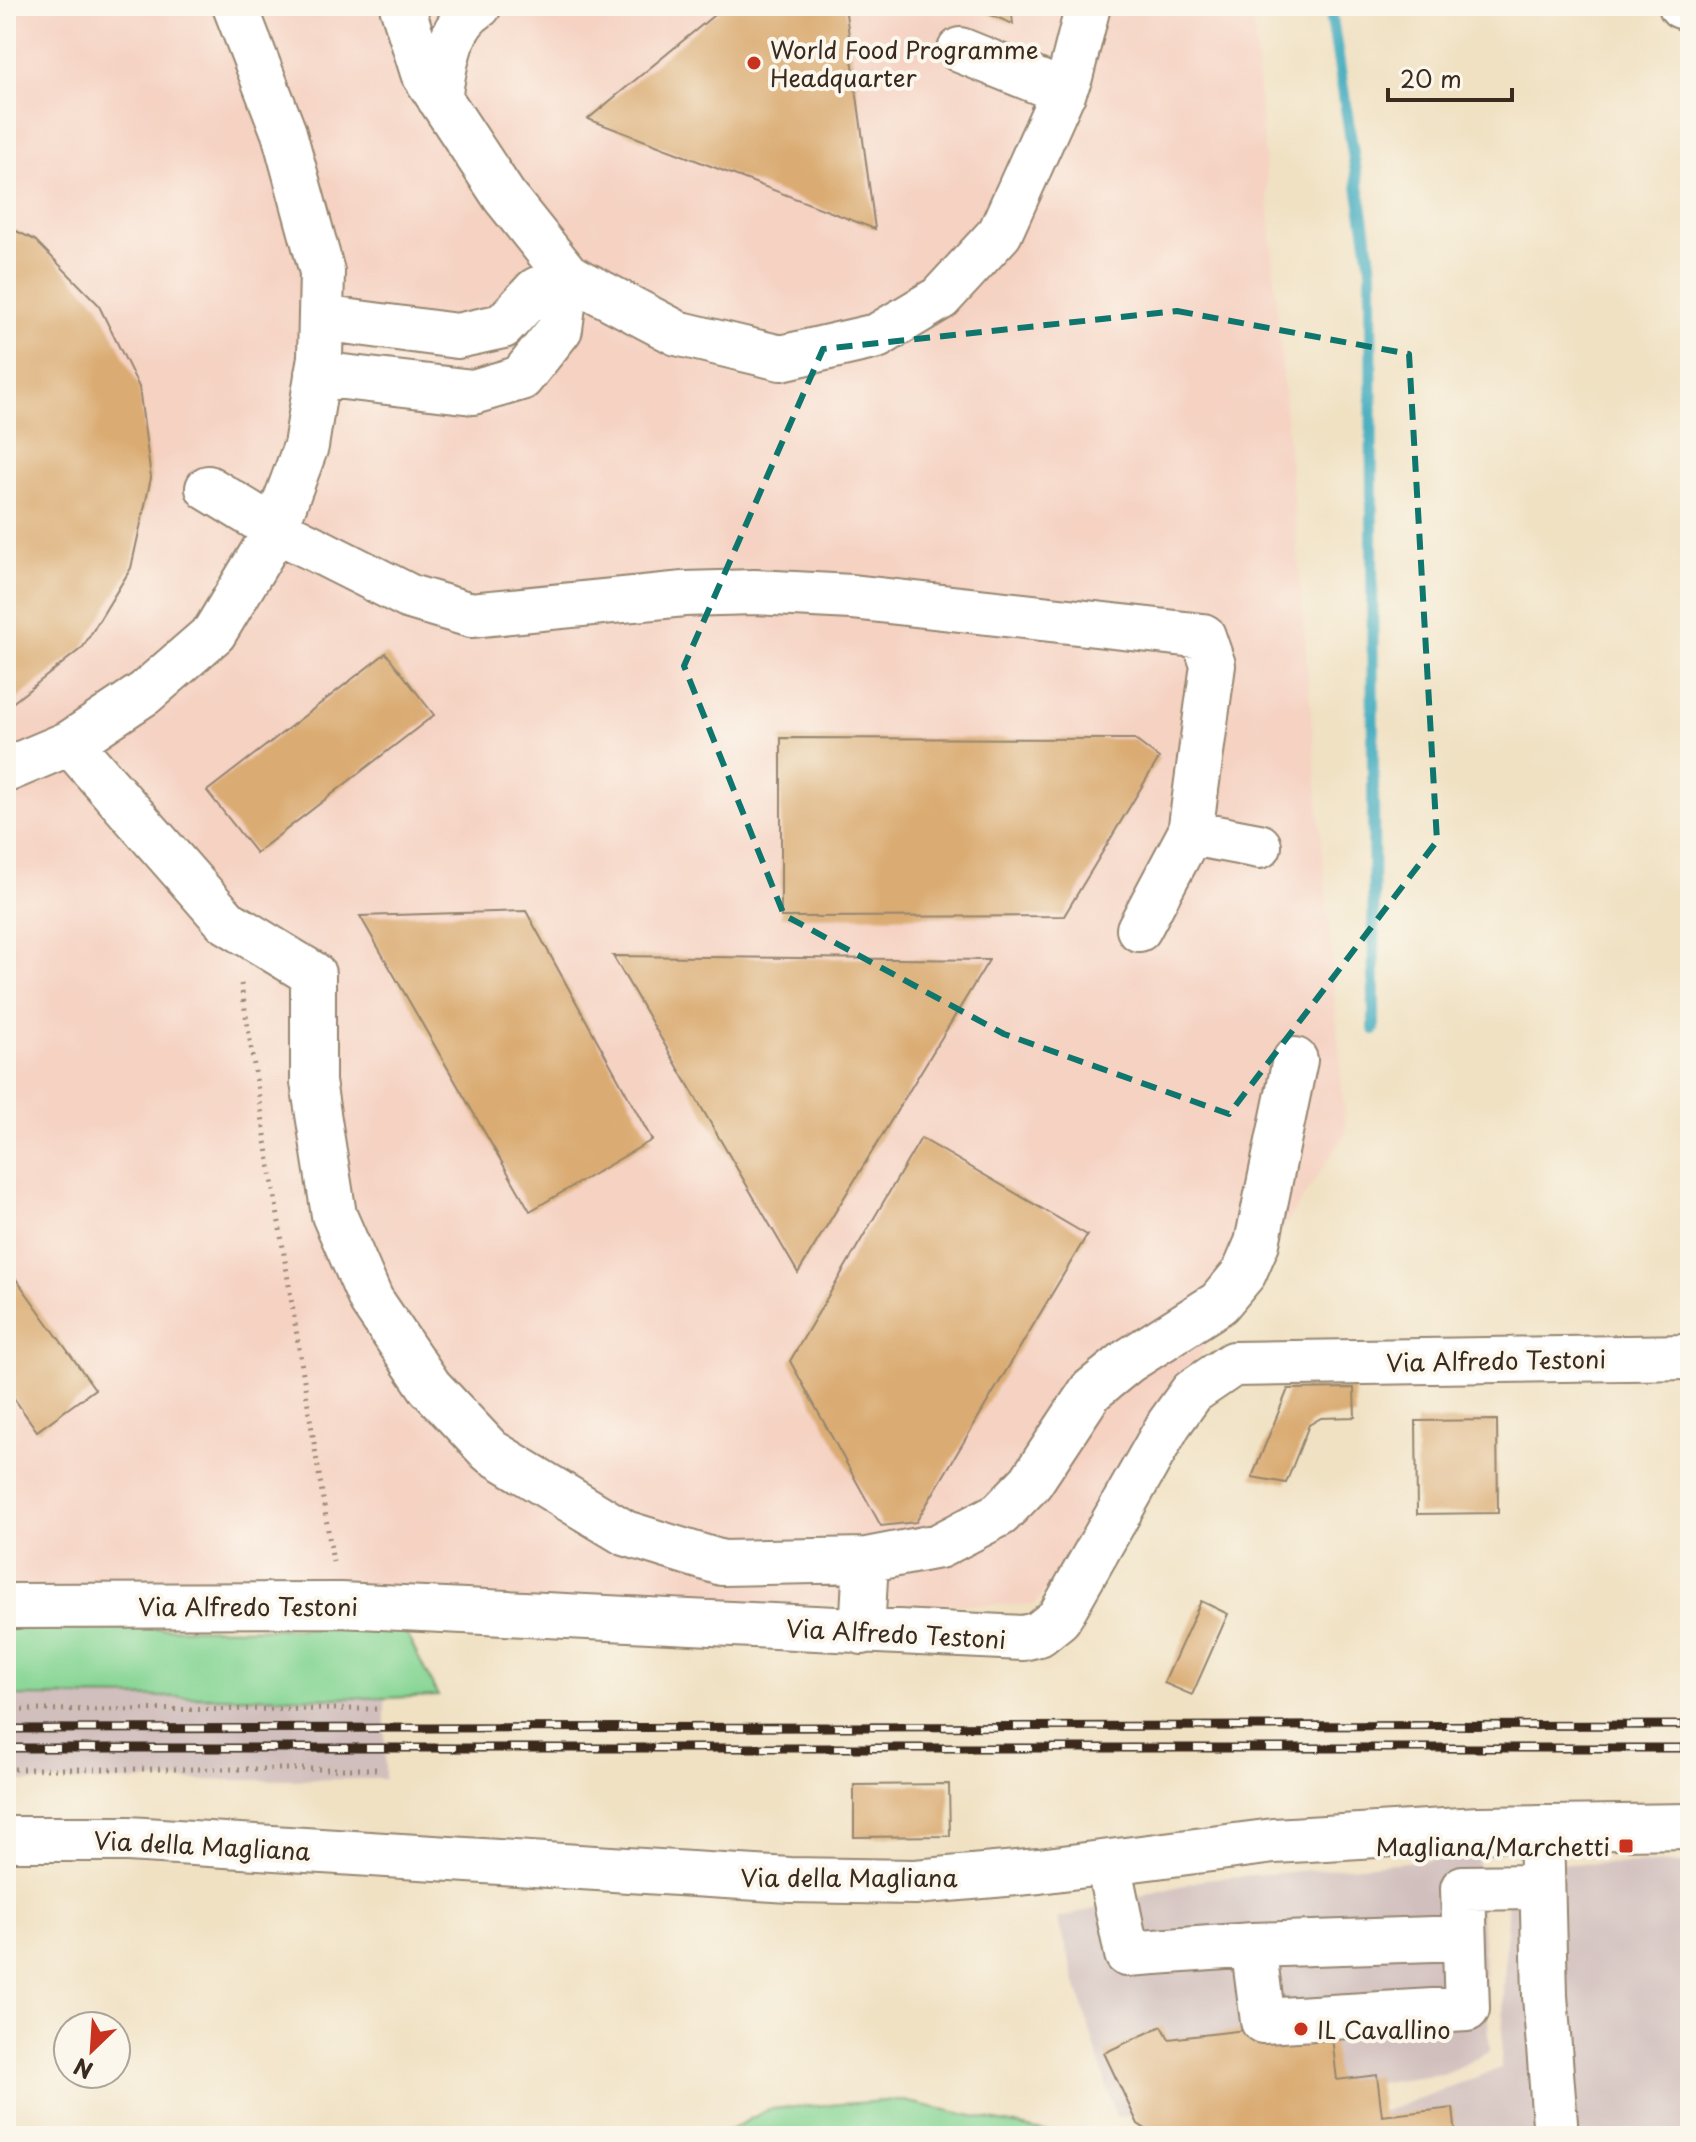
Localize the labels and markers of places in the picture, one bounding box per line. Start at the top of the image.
place label: World Food Programme Headquarter [770,31,1039,95]
marker: World Food Programme Headquarter [745,54,763,72]
place label: Magliana/Marchetti [1376,1828,1610,1864]
marker: Magliana/Marchetti [1617,1837,1635,1855]
place label: IL Cavallino [1317,2011,1451,2047]
marker: IL Cavallino [1292,2020,1310,2038]

